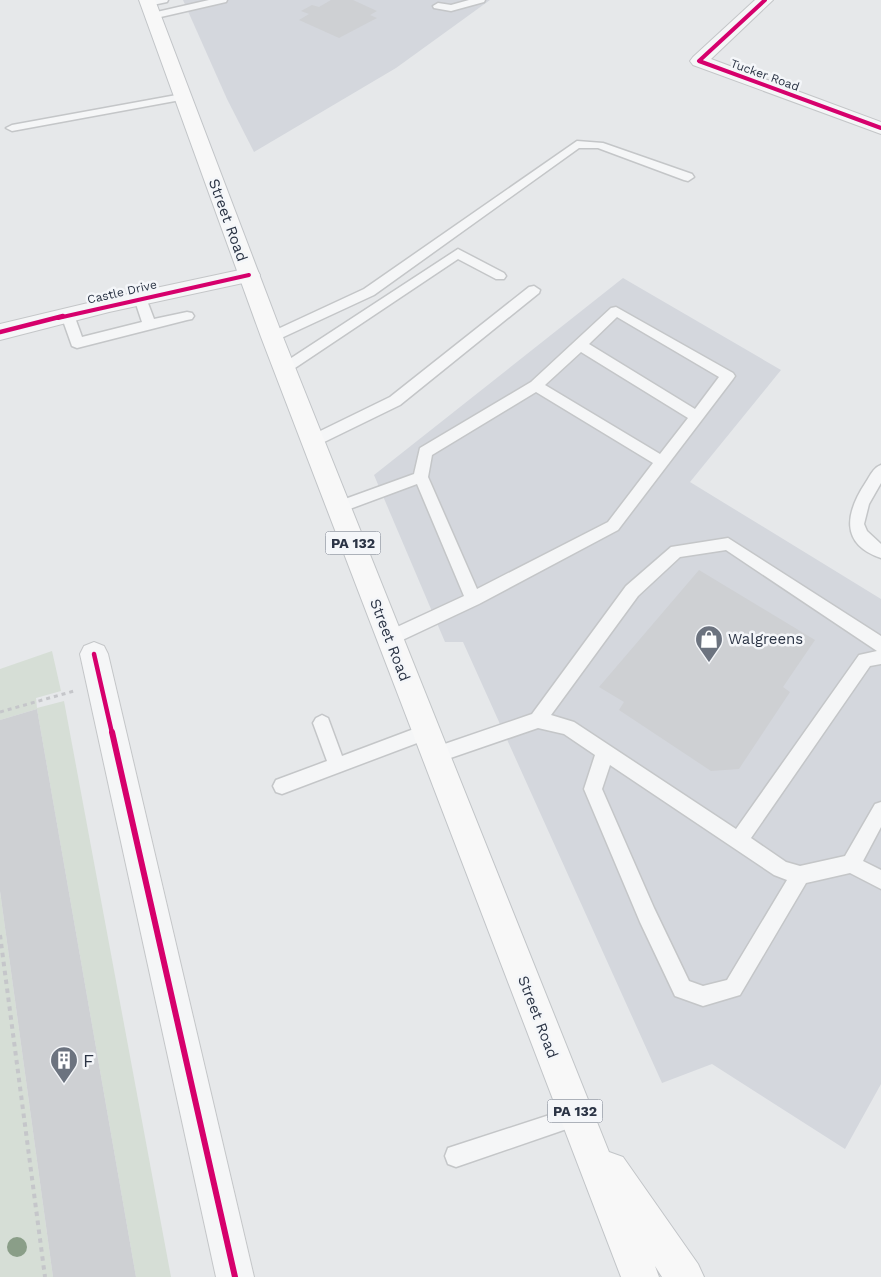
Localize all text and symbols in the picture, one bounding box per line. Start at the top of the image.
street label: Tucker Road [729,56,801,94]
street label: Street Road [205,176,251,264]
street label: Castle Drive [86,277,158,307]
road number: PA 132 [326,532,380,554]
street label: Street Road [366,596,414,684]
shop icon: Walgreens [694,624,724,663]
place label: Walgreens [728,630,803,648]
street label: Street Road [514,973,562,1061]
building icon: F [49,1045,79,1084]
place label: F [83,1050,94,1071]
road number: PA 132 [548,1100,602,1122]

